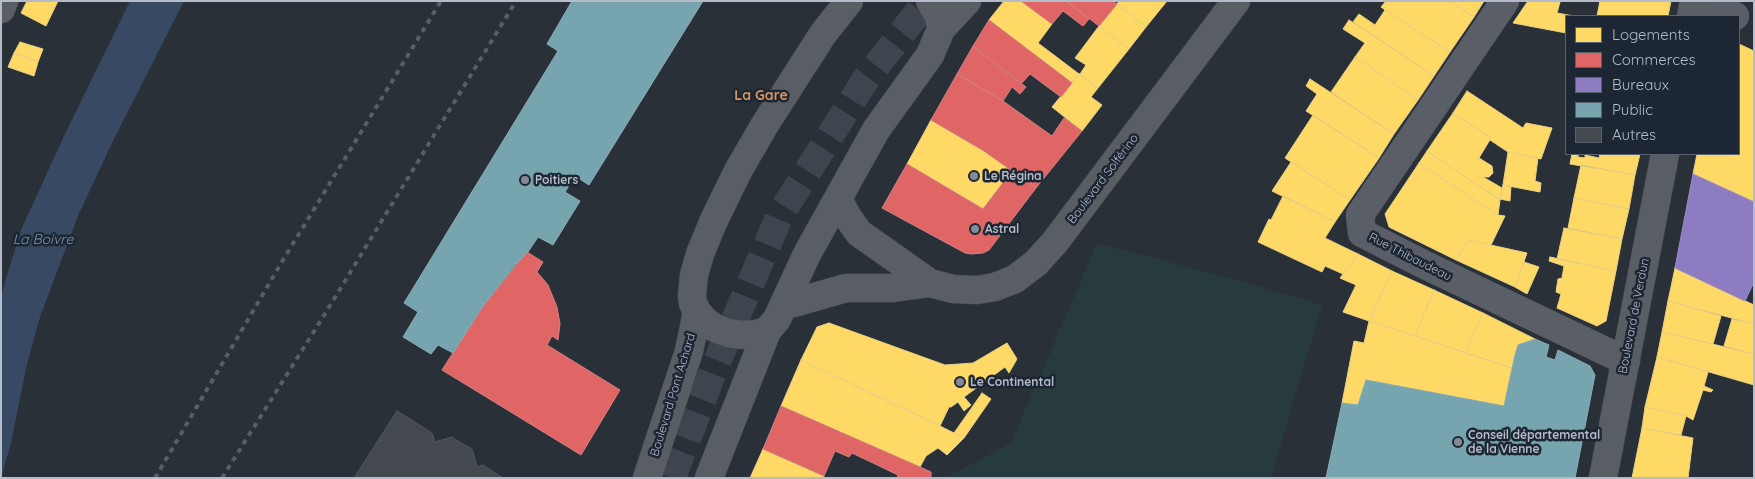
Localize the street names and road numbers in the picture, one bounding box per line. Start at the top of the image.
street label: Boulevard Solférino [1065,131,1141,227]
street label: Rue Thibaudeau [1366,230,1454,284]
street label: Boulevard de Verdun [1616,257,1652,375]
street label: Boulevard Pont Achard [647,332,699,458]

